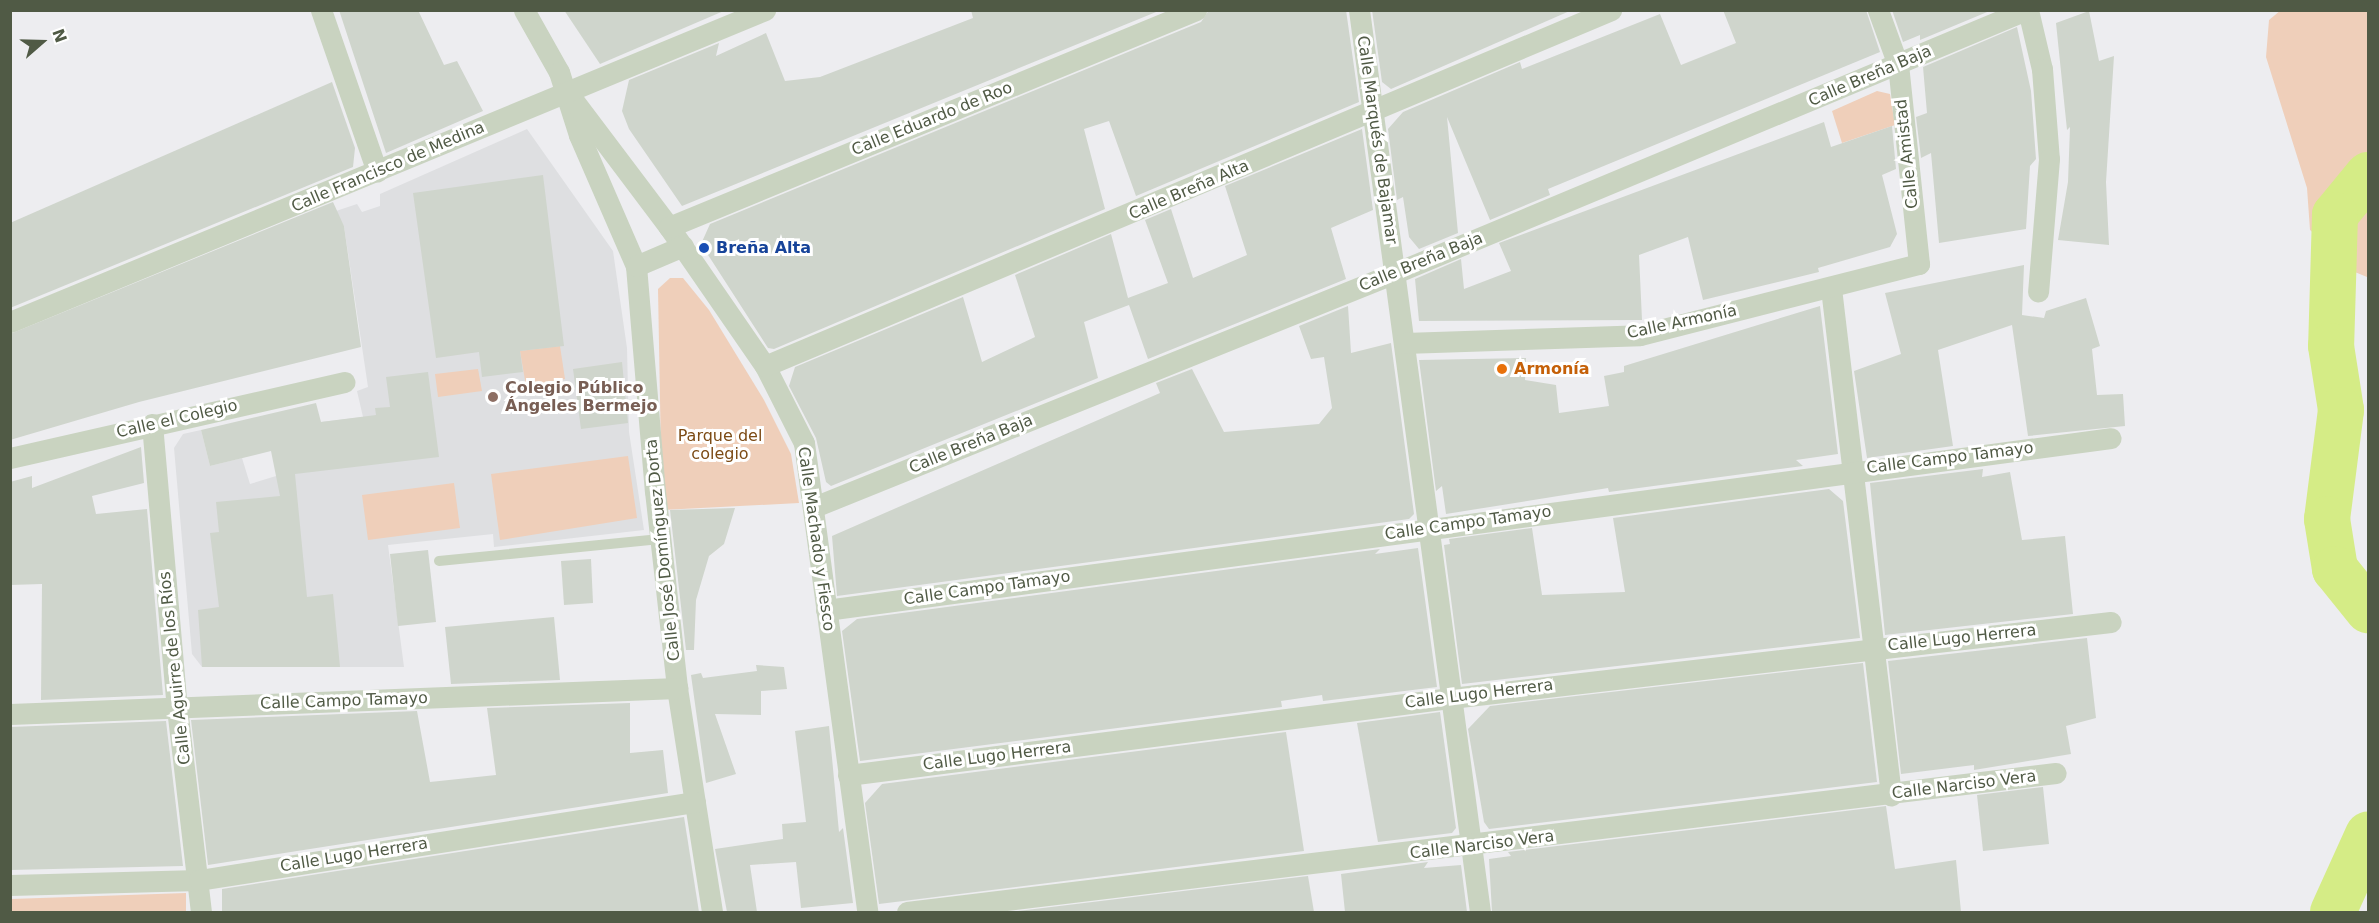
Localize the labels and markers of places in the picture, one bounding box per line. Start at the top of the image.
place label: Breña Alta [716,238,811,258]
marker: Breña Alta [697,241,711,255]
place label: Armonía [1514,359,1590,379]
marker: Armonía [1495,362,1509,376]
place label: Colegio Público Ángeles Bermejo [505,378,657,416]
marker: Colegio Público Ángeles Bermejo [486,390,500,404]

